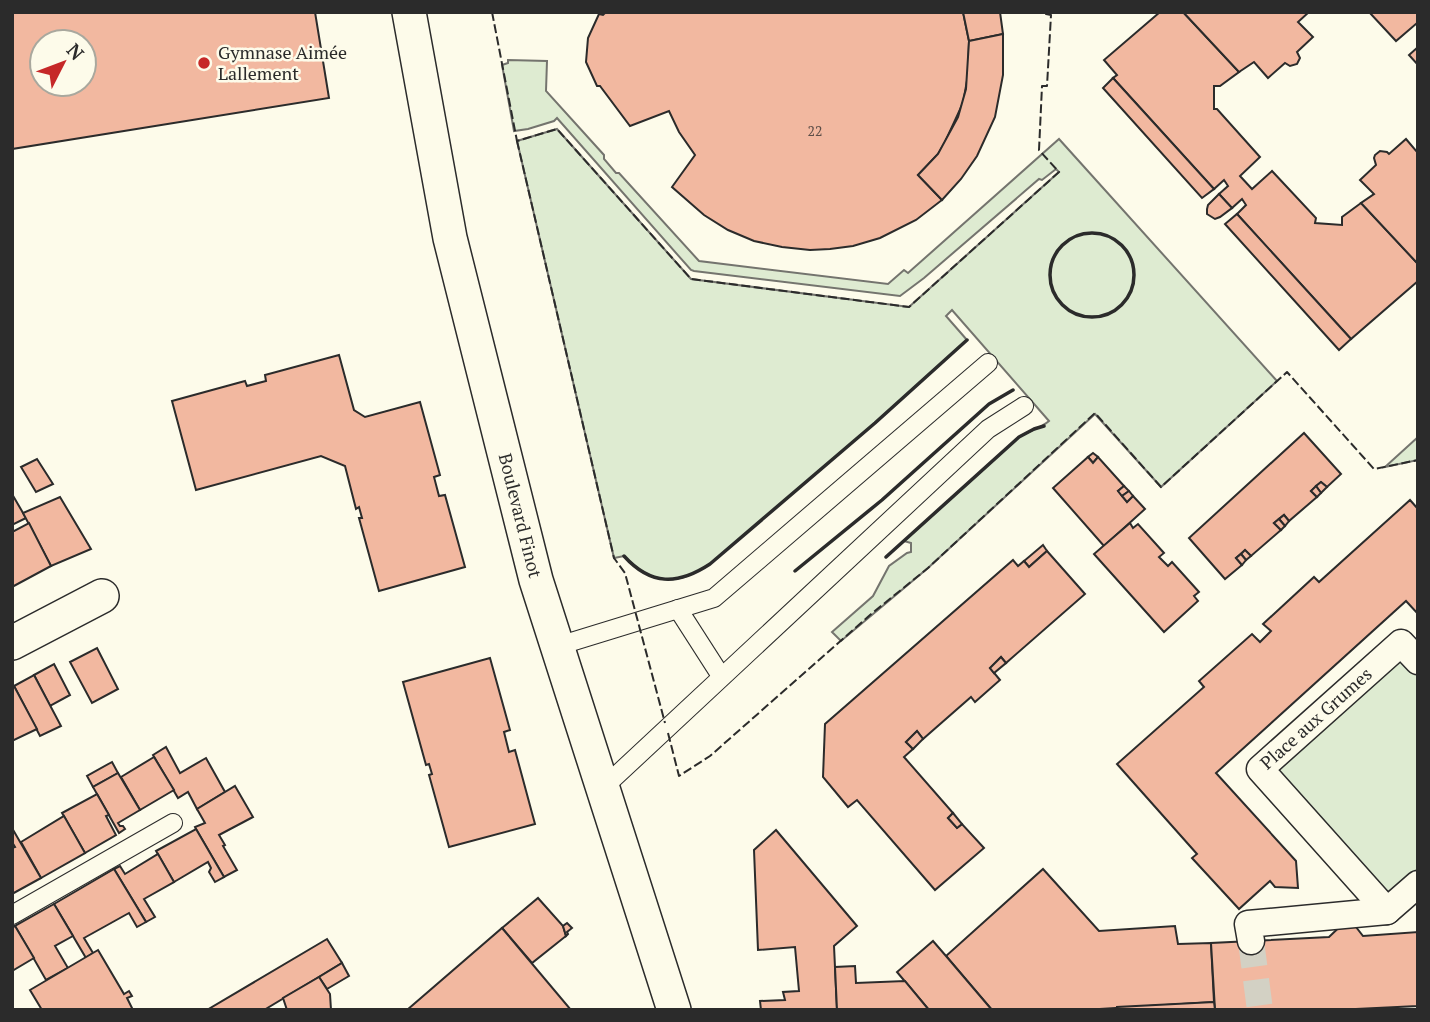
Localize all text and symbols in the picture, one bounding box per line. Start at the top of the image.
north arrow [28,28,98,98]
text: N [62,38,91,65]
place label: Gymnase Aimée Lallement [218,40,347,85]
marker: Gymnase Aimée Lallement [196,55,212,71]
house number: 22 [808,121,822,140]
street label: Boulevard Finot [494,451,548,580]
street label: Place aux Grumes [1255,662,1377,774]

